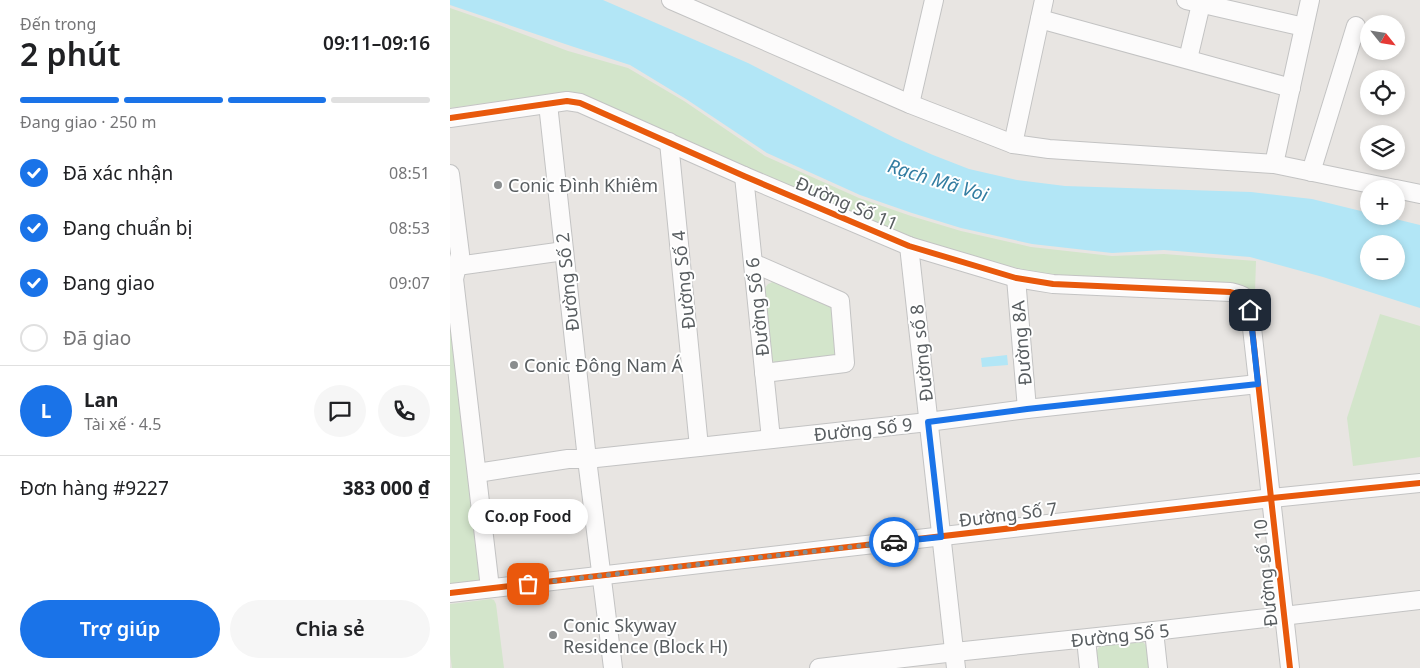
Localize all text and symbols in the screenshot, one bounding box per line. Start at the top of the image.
text: Đến trong [20,13,96,35]
north arrow [1360,15,1405,60]
map controls [1360,15,1405,280]
text: 09:11–09:16 [323,30,430,56]
text: 2 phút [20,32,120,75]
button: locate [1360,70,1405,115]
text: Đang giao · 250 m [20,111,156,133]
button: layers [1360,125,1405,170]
water label: Rạch Mã Voi [885,152,992,208]
icon: check [20,159,48,187]
text: Đã xác nhận [63,160,173,186]
text: 08:51 [389,162,430,184]
street label: Đường Số 11 [792,171,902,235]
place label: Conic Đình Khiêm [508,173,658,197]
marker: Conic Đình Khiêm [492,179,504,191]
button: + [1360,180,1405,225]
icon: check [20,214,48,242]
text: Đang chuẩn bị [63,215,192,241]
text: 08:53 [389,217,430,239]
street label: Đường Số 4 [666,230,700,330]
street label: Đường Số 2 [550,232,584,332]
button: − [1360,235,1405,280]
street label: Đường Số 6 [740,257,774,357]
icon: check [20,269,48,297]
text: Đang giao [63,270,155,296]
text: 09:07 [389,272,430,294]
pin [1229,289,1271,331]
icon: home [1236,296,1264,324]
street label: Đường 8A [1005,299,1037,386]
street label: Đường số 8 [904,303,938,403]
text: Đã giao [63,325,131,351]
place label: Conic Đông Nam Á [524,353,684,377]
marker: Conic Đông Nam Á [508,359,520,371]
button: chat [314,385,366,437]
button: phone [378,385,430,437]
text: Lan [84,387,118,413]
text: L [41,398,51,424]
street label: Đường Số 9 [813,412,913,446]
text: Tài xế · 4.5 [84,413,161,435]
text: Đơn hàng #9227 [20,475,169,501]
text: 383 000 ₫ [343,475,430,501]
street label: Đường Số 7 [957,496,1059,532]
callout: Co.op Food [468,499,588,534]
text: Co.op Food [485,505,571,527]
courier [869,517,919,567]
street label: Đường số 10 [1247,518,1283,628]
icon: car [880,528,908,556]
pin [507,563,549,605]
icon: bag [514,570,542,598]
button: Trợ giúp [20,600,220,658]
button: Chia sẻ [230,600,430,658]
place label: Conic Skyway Residence (Block H) [563,613,728,658]
street label: Đường Số 5 [1070,618,1170,652]
marker: Conic Skyway Residence (Block H) [547,629,559,641]

